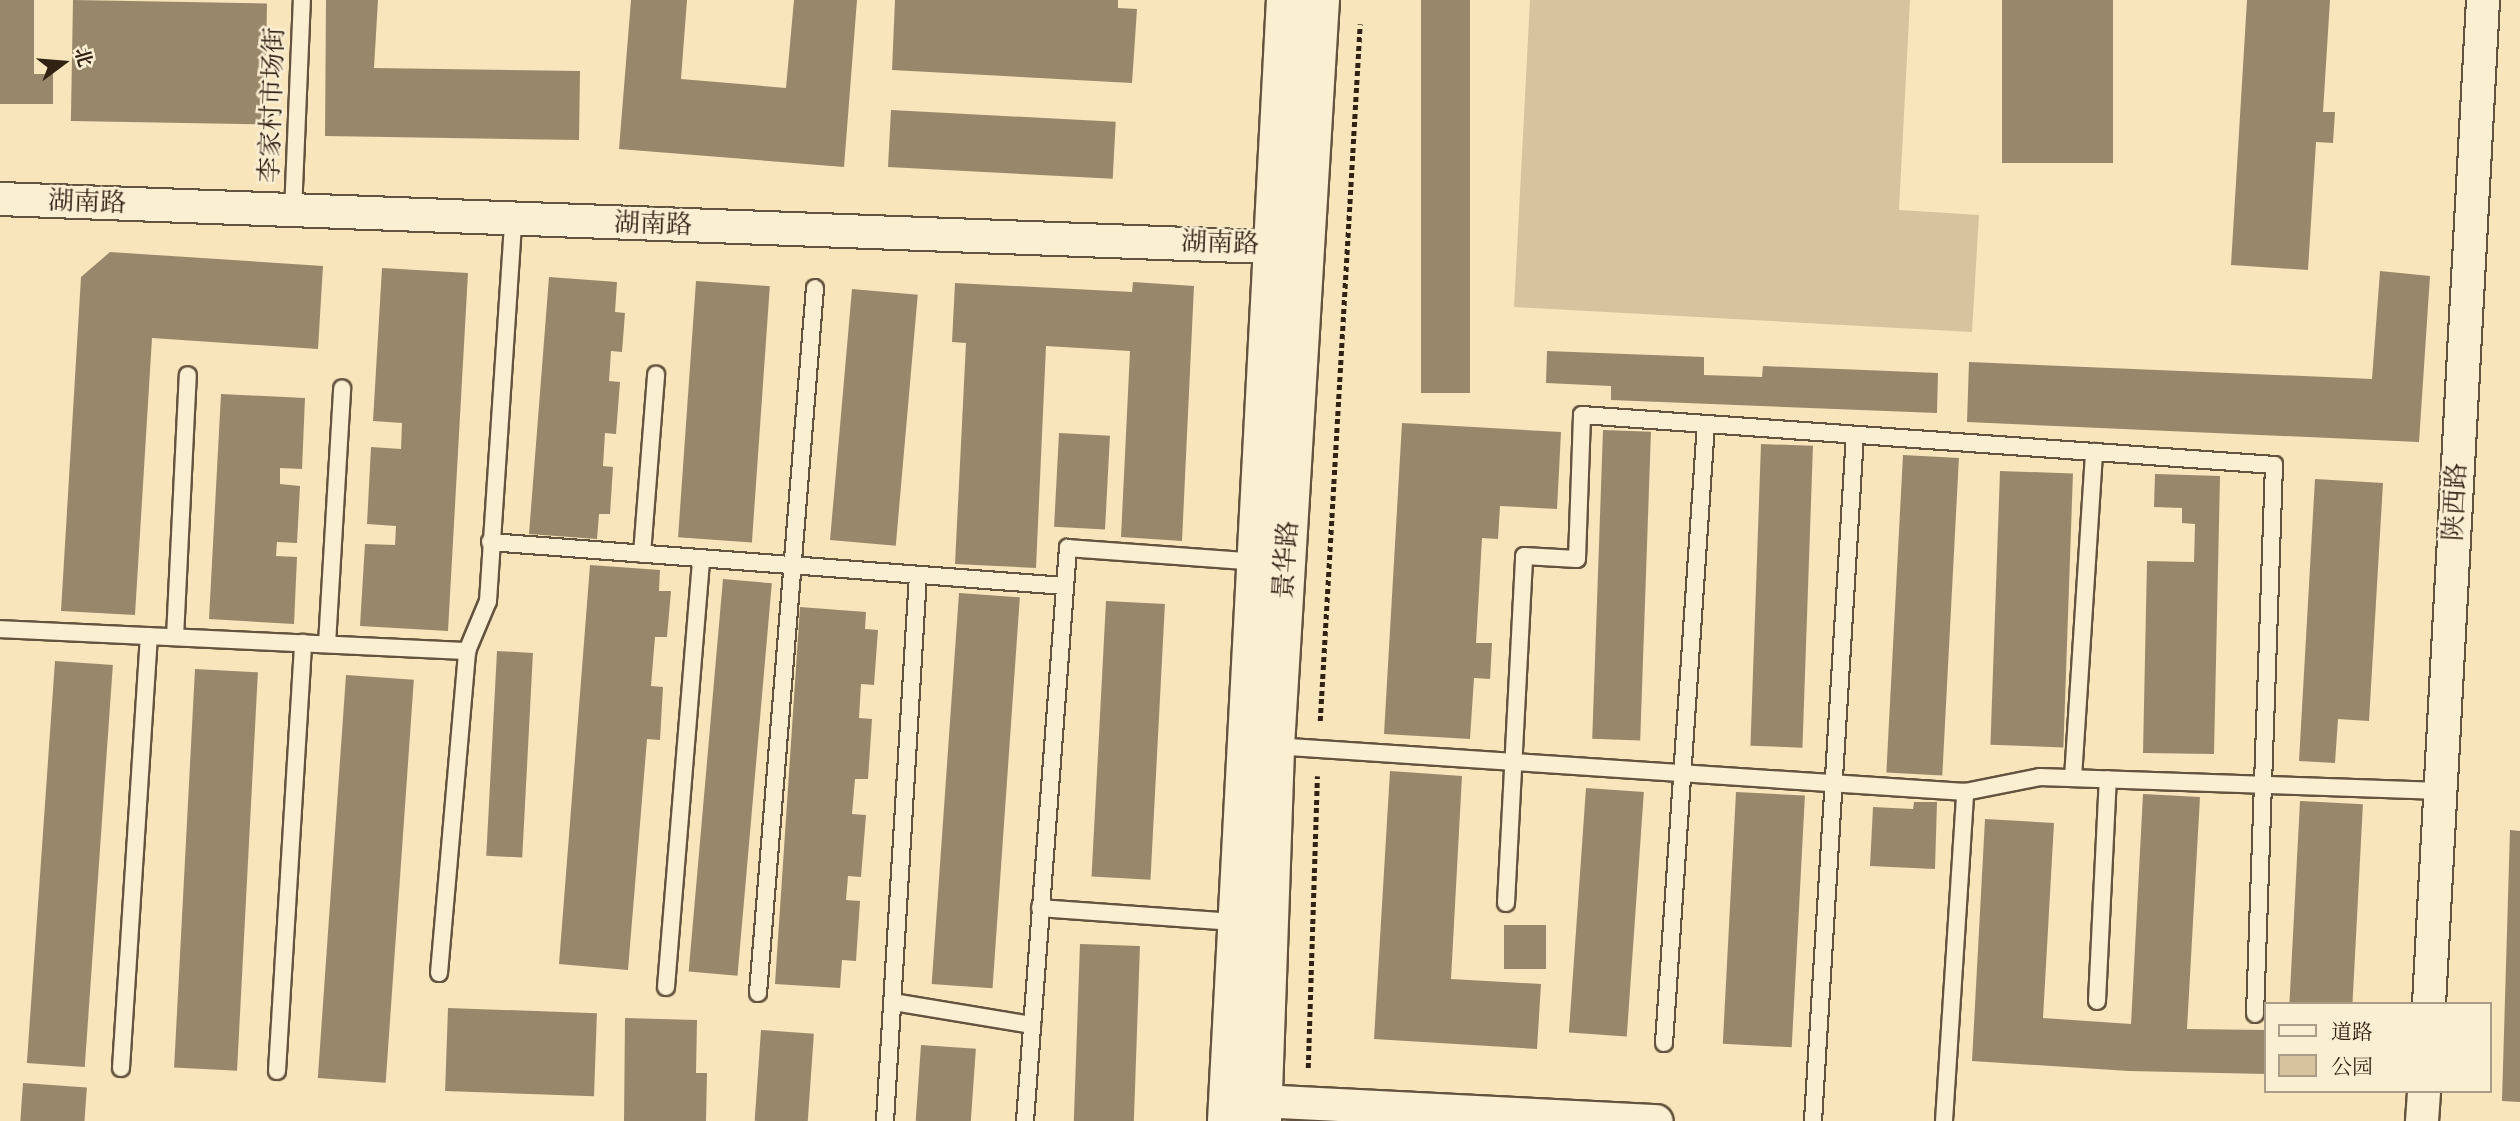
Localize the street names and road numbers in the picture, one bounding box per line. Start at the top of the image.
street label: 李家村市场街 [255,27,291,183]
street label: 湖南路 [47,186,127,220]
street label: 湖南路 [613,208,693,242]
street label: 湖南路 [1180,227,1260,261]
street label: 陕西路 [2438,462,2474,542]
street label: 景华路 [1269,520,1305,600]

